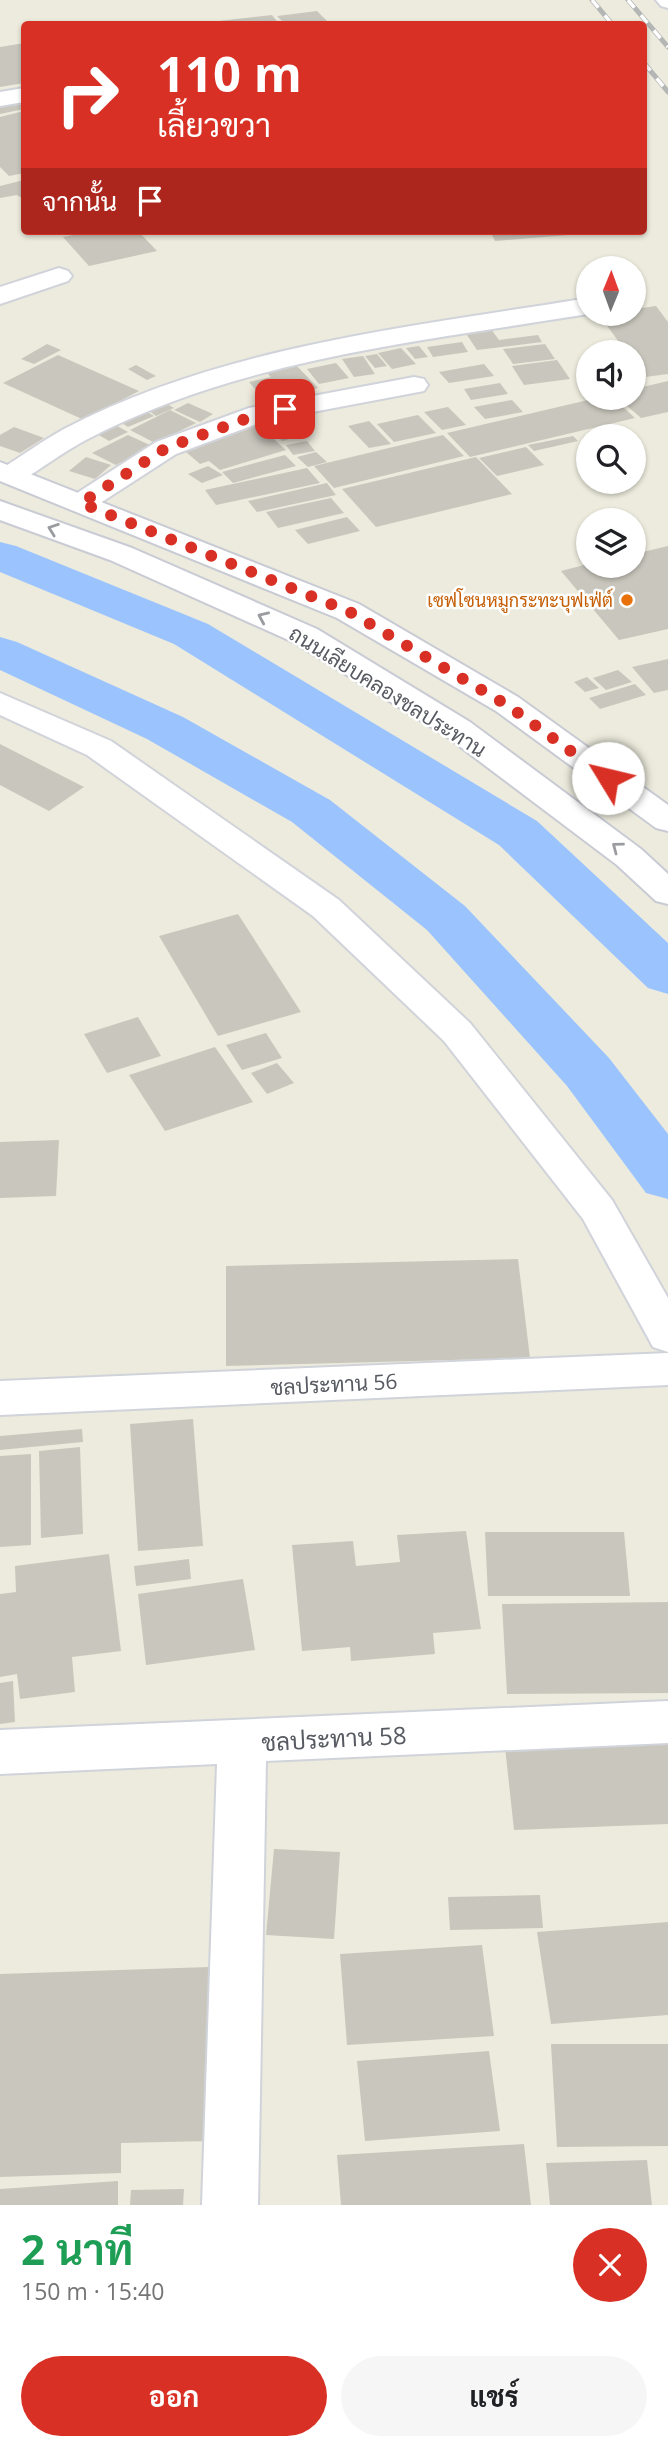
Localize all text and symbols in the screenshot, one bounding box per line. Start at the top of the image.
text: 110 m [157,40,302,106]
icon: right [42,49,133,140]
text: เลี้ยวขวา [157,103,271,146]
icon: arrive [131,182,169,220]
text: จากนั้น [42,183,117,219]
north arrow [576,256,646,326]
map controls [576,256,646,578]
button: sound [576,340,646,410]
pin [255,379,315,439]
icon: arrive [266,390,304,428]
button: search [576,424,646,494]
button: layers [576,508,646,578]
one-way arrow [48,523,60,537]
place label: เซฟโซนหมูกระทะบุฟเฟ่ต์ [427,588,613,614]
marker: เซฟโซนหมูกระทะบุฟเฟ่ต์ [619,592,635,608]
one-way arrow [258,611,270,625]
street label: ถนนเลียบคลองชลประทาน [284,619,492,763]
position arrow [571,741,645,815]
one-way arrow [612,843,625,856]
street label: ชลประทาน 56 [270,1367,398,1401]
street label: ชลประทาน 58 [261,1718,407,1758]
text: 2 นาที [21,2220,133,2277]
button: close [573,2228,647,2302]
text: 150 m · 15:40 [21,2275,164,2307]
button: ออก [21,2356,327,2436]
button: แชร์ [341,2356,647,2436]

